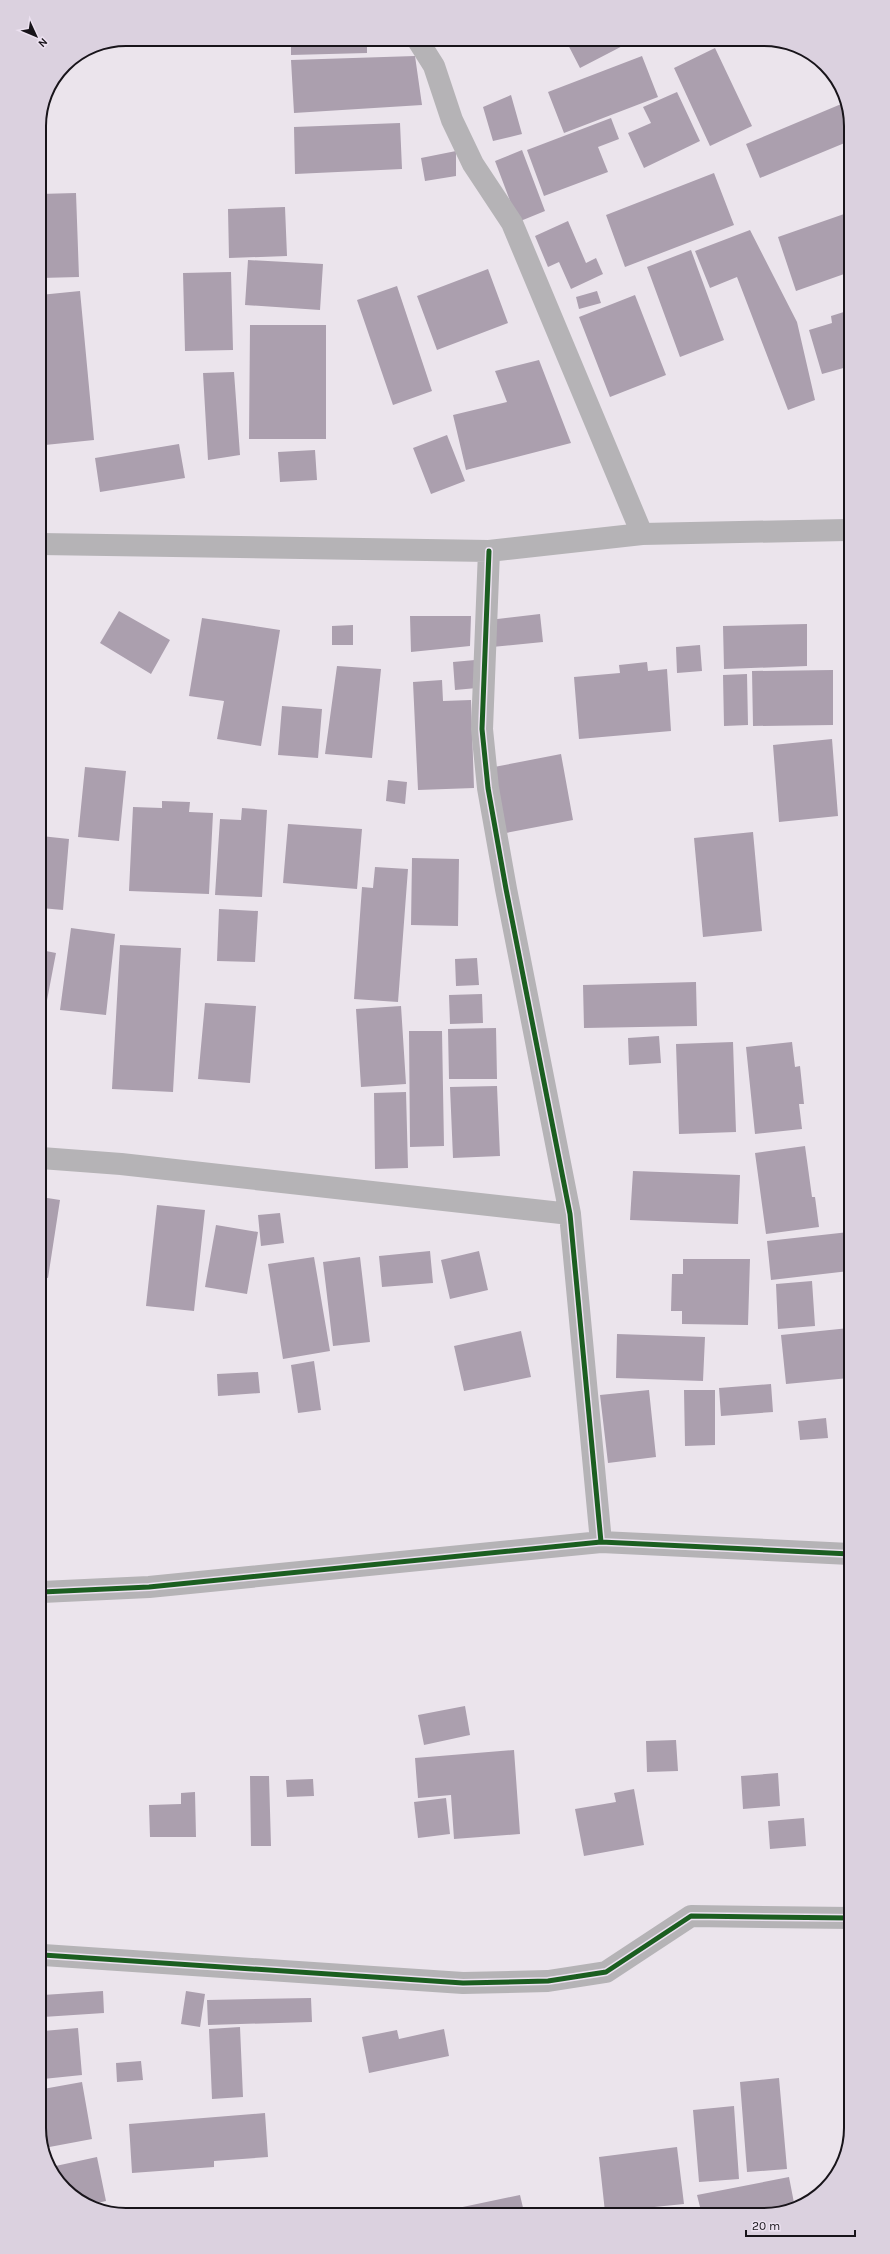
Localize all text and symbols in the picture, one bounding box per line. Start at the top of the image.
north arrow [16,16,56,56]
text: N [35,35,50,50]
scale bar [746,2212,855,2238]
text: 20 m [752,2219,780,2233]

